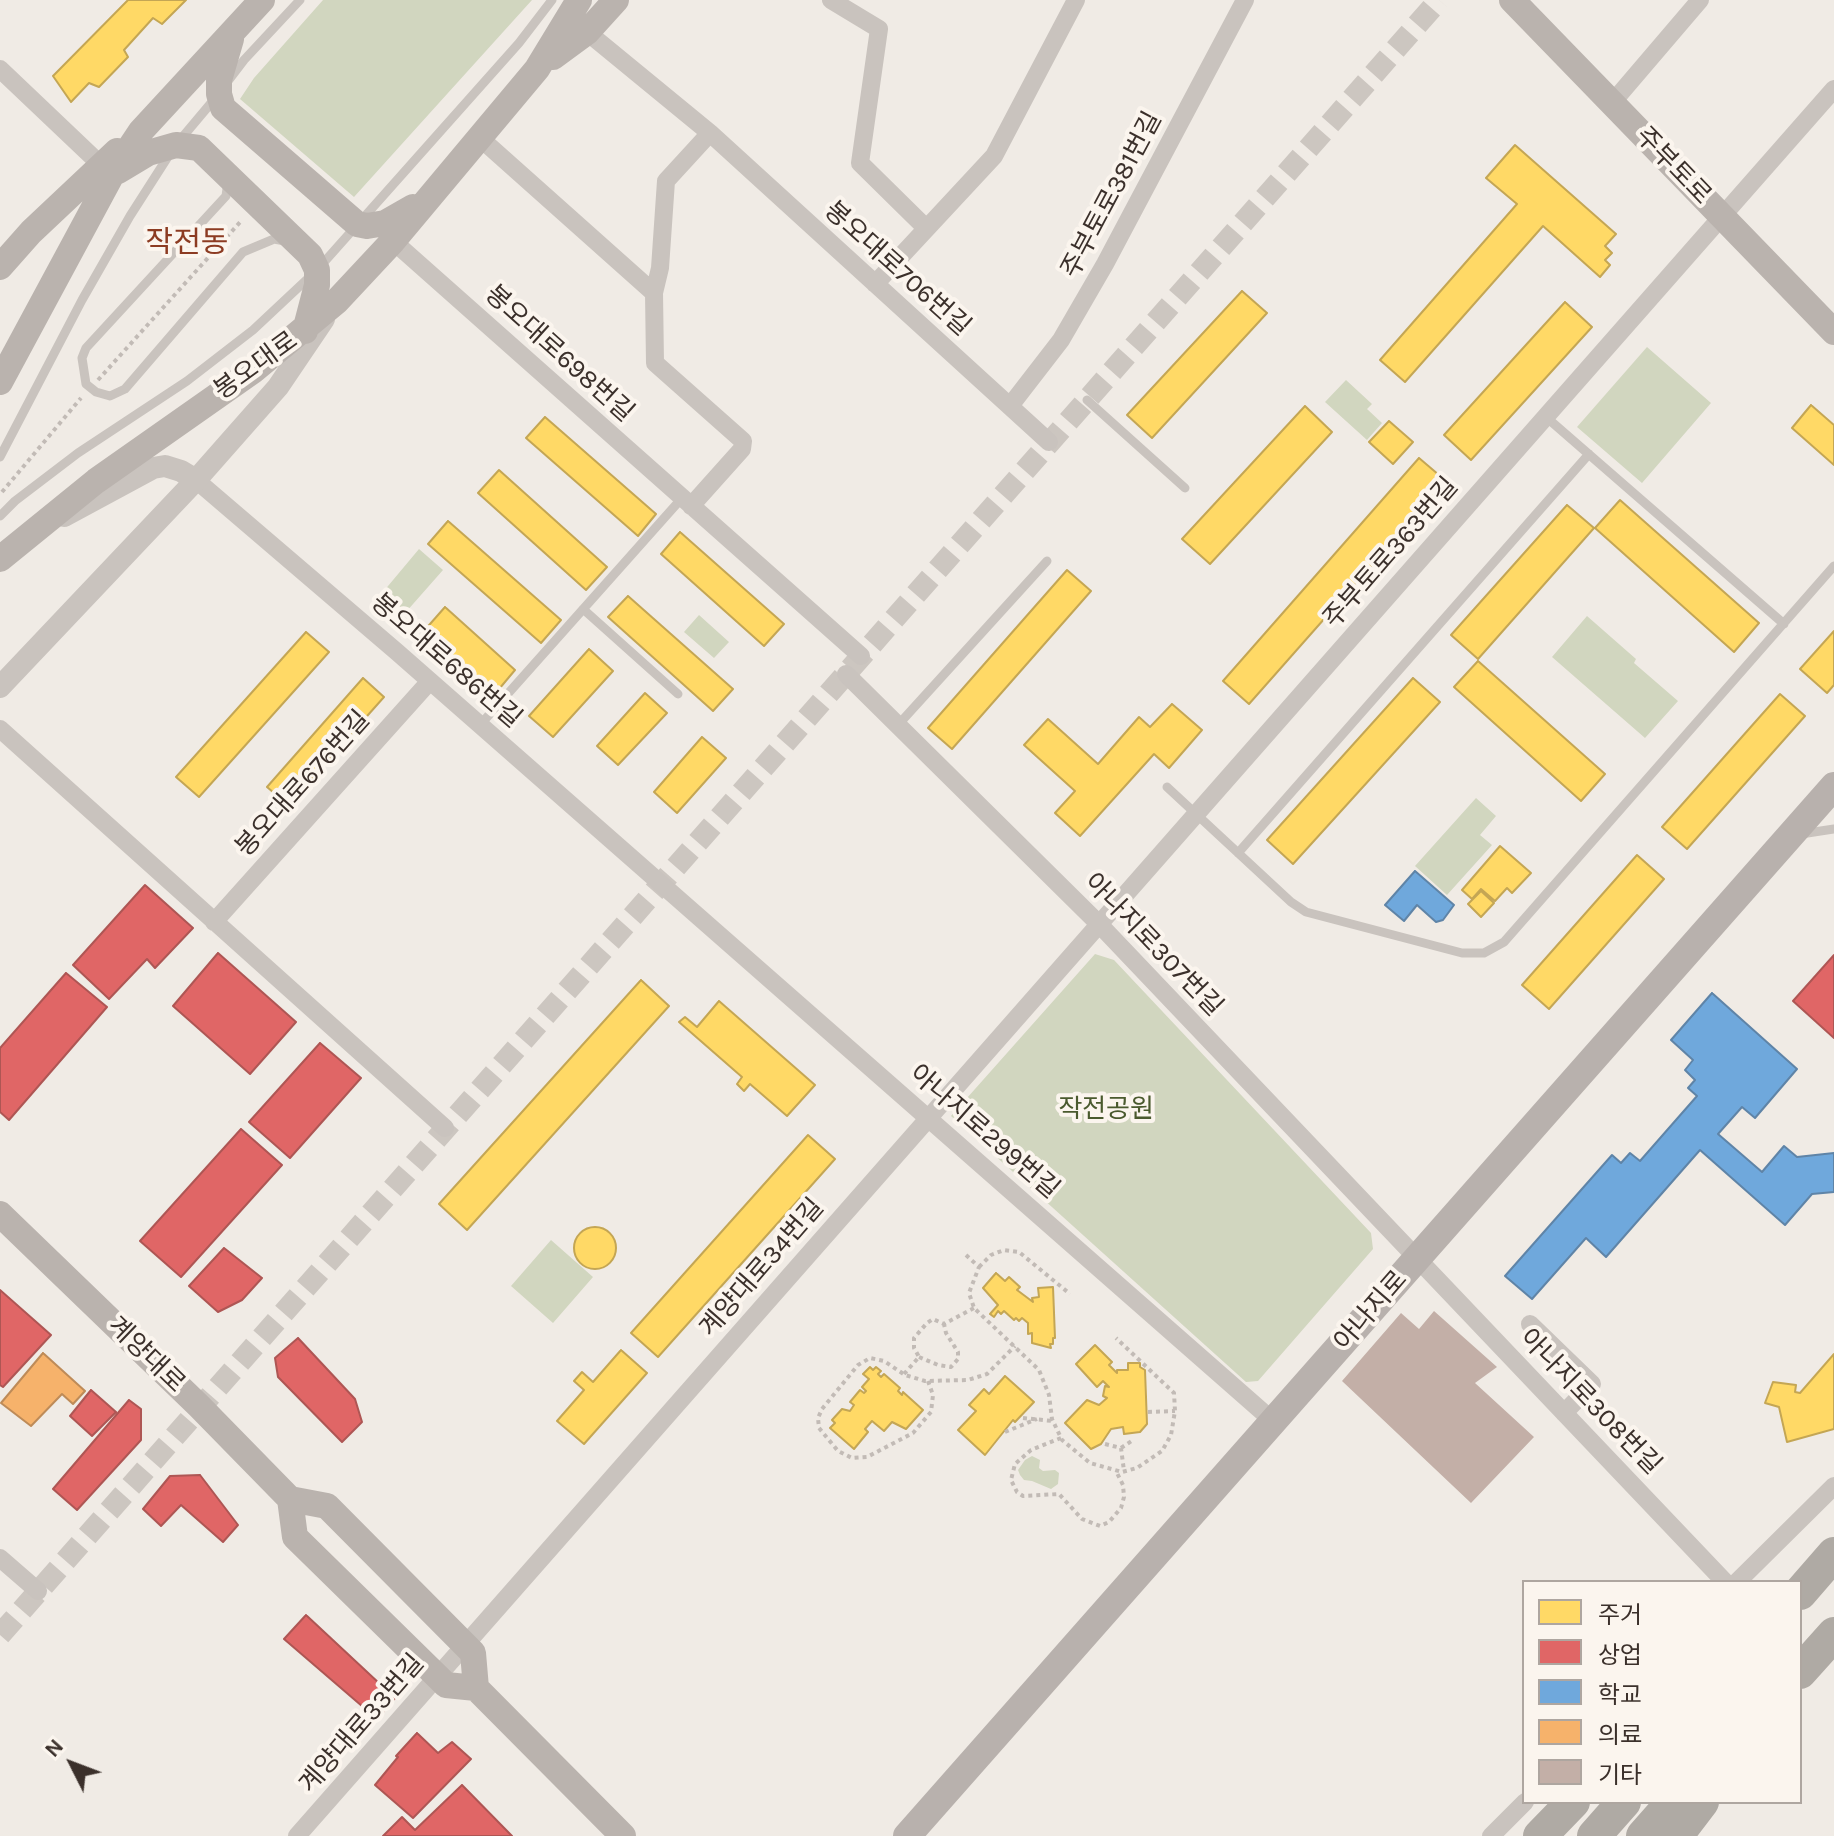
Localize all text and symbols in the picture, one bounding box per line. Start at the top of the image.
street label: 주부토로381번길 [1055,107,1169,283]
street label: 주부토로 [1629,121,1717,211]
street label: 봉오대로706번길 [817,195,977,343]
district label: 작전동 [146,225,228,261]
street label: 봉오대로698번길 [478,279,640,429]
street label: 봉오대로 [208,325,304,407]
street label: 주부토로363번길 [1317,471,1465,635]
street label: 봉오대로686번길 [364,587,528,735]
street label: 봉오대로676번길 [229,705,377,863]
street label: 아나지로307번길 [1077,867,1229,1023]
street label: 아나지로299번길 [903,1058,1065,1206]
park label: 작전공원 [1058,1094,1154,1126]
street label: 계양대로34번길 [693,1192,831,1344]
street label: 아나지로 [1328,1265,1414,1357]
street label: 계양대로 [101,1311,191,1399]
street label: 아나지로308번길 [1513,1323,1667,1481]
legend [1522,1580,1802,1804]
text: 주거 [1598,1601,1642,1629]
text: 상업 [1598,1641,1642,1669]
street label: 계양대로33번길 [293,1648,431,1800]
text: 학교 [1598,1681,1642,1709]
text: 의료 [1598,1721,1642,1749]
north arrow [32,1724,112,1804]
text: N [39,1733,69,1763]
text: 기타 [1598,1761,1642,1789]

